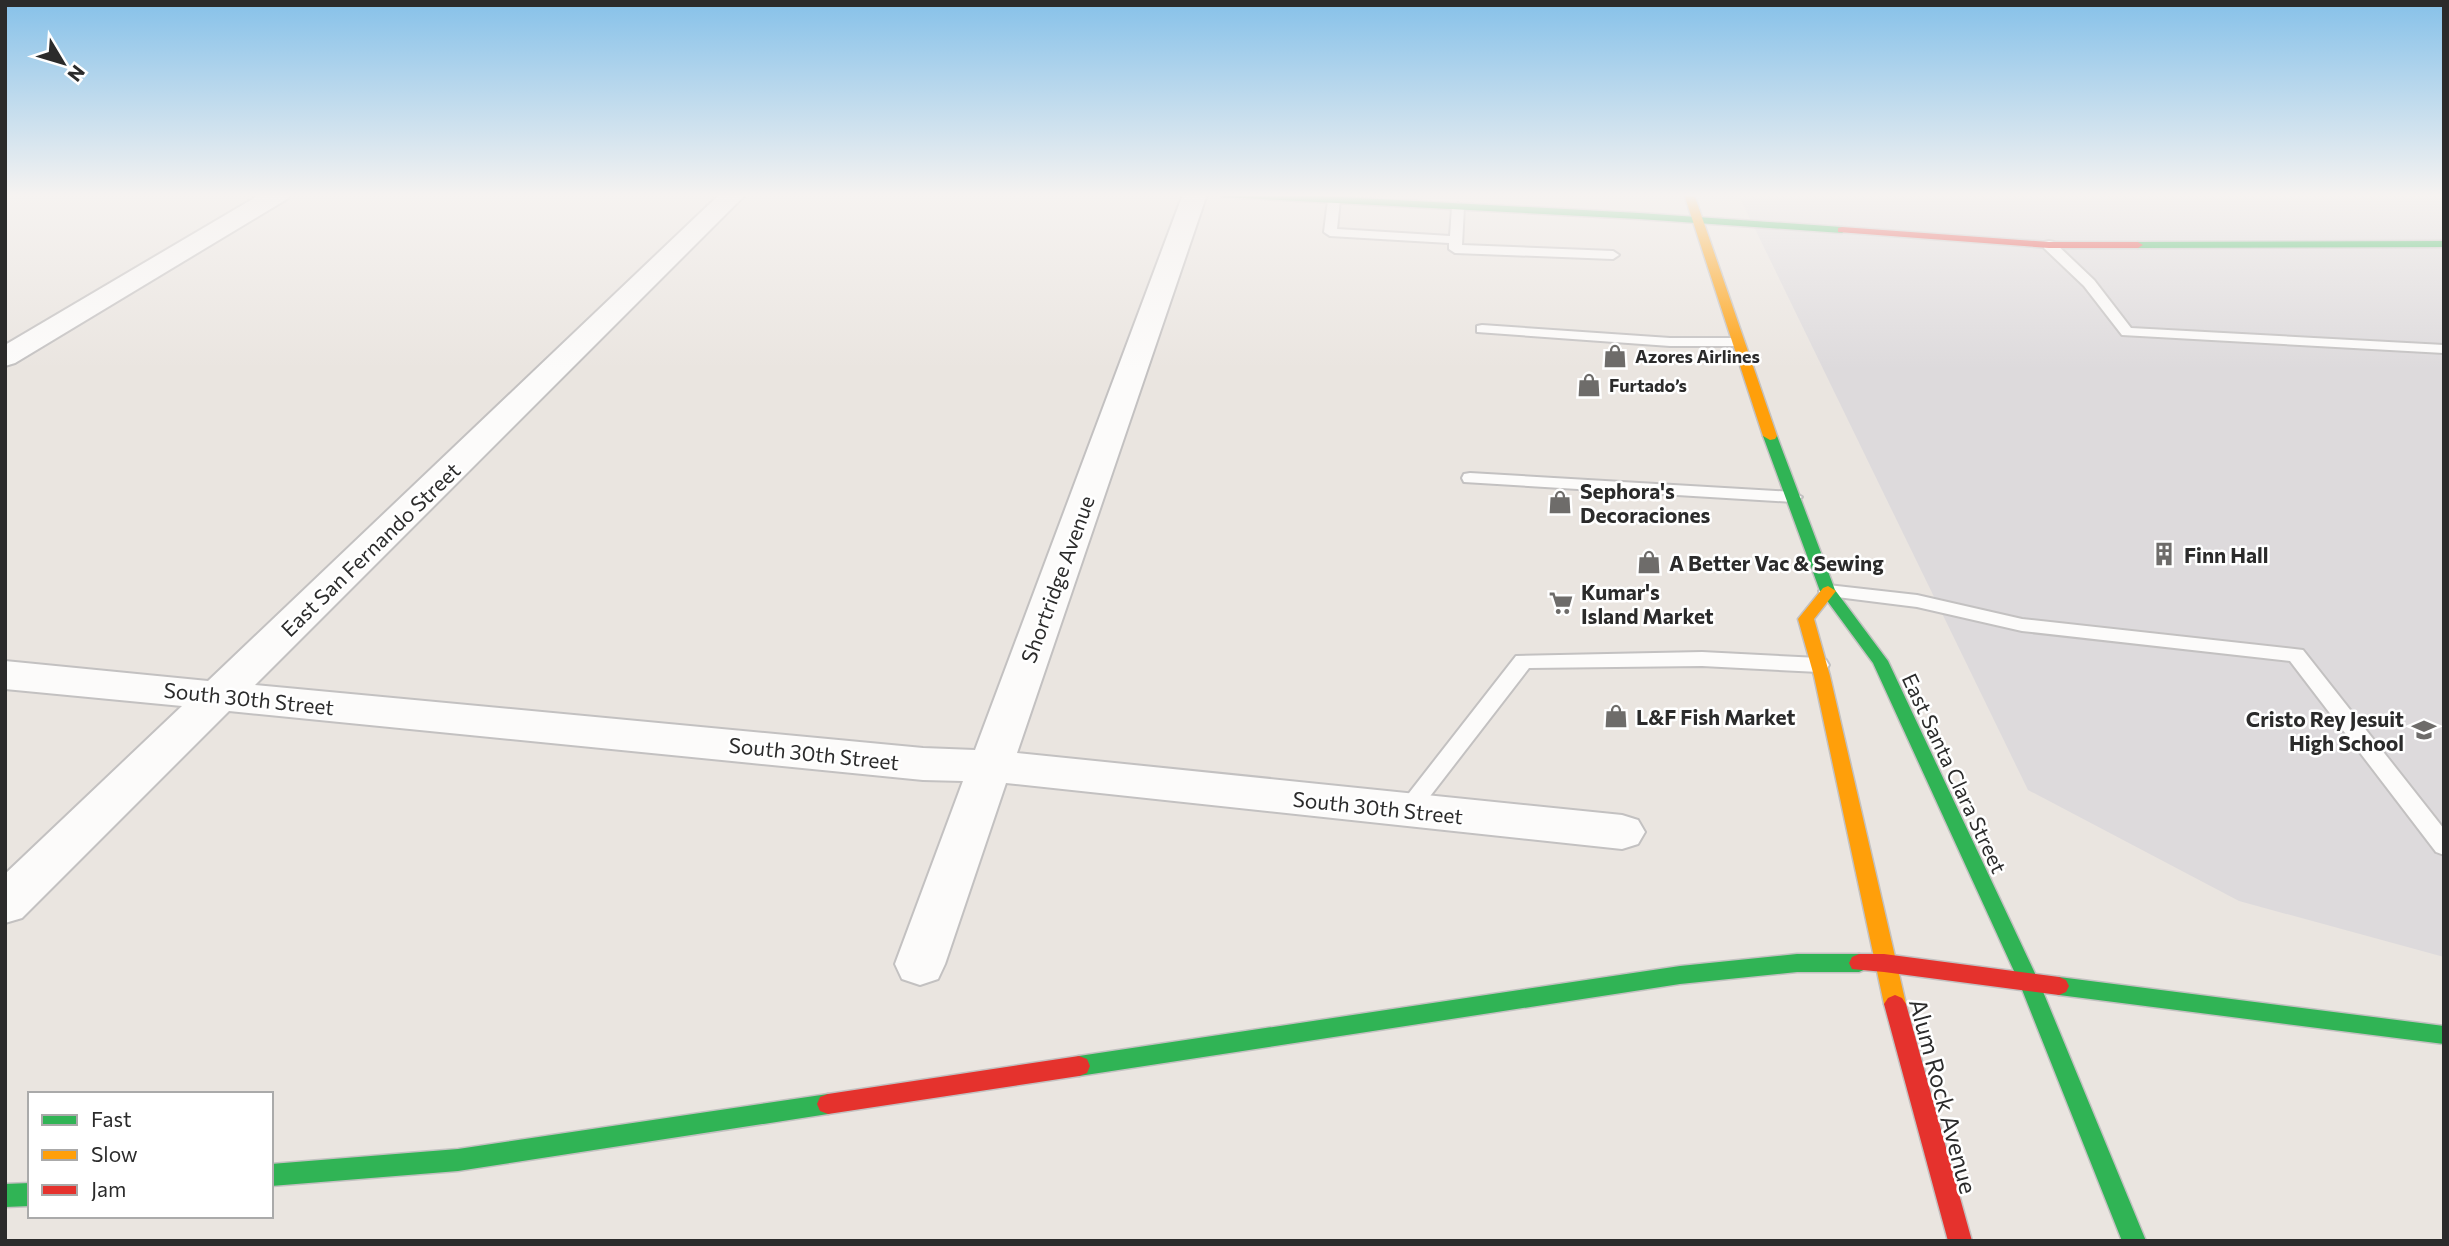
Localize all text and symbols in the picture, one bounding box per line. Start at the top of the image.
north arrow [28,28,98,98]
text: N [63,61,90,86]
shop icon: Azores Airlines [1601,342,1629,370]
place label: Azores Airlines [1635,345,1760,367]
shop icon: Furtado’s [1575,371,1603,399]
place label: Furtado’s [1609,374,1687,396]
street label: East San Fernando Street [275,457,465,641]
place label: Sephora's Decoraciones [1580,478,1710,527]
shop icon: Sephora's Decoraciones [1546,488,1574,516]
street label: Shortridge Avenue [1015,492,1099,666]
building icon: Finn Hall [2150,540,2178,568]
place label: Finn Hall [2184,542,2269,567]
shop icon: A Better Vac & Sewing [1635,548,1663,576]
place label: A Better Vac & Sewing [1669,550,1884,575]
place label: Kumar's Island Market [1581,579,1714,628]
supermarket icon: Kumar's Island Market [1547,589,1575,617]
street label: East Santa Clara Street [1898,669,2012,877]
street label: South 30th Street [163,677,335,719]
shop icon: L&F Fish Market [1602,702,1630,730]
place label: L&F Fish Market [1636,704,1796,729]
place label: Cristo Rey Jesuit High School [2246,706,2404,755]
school or university icon: Cristo Rey Jesuit High School [2410,716,2438,744]
street label: South 30th Street [728,732,900,774]
street label: South 30th Street [1292,786,1464,828]
street label: Alum Rock Avenue [1904,995,1984,1197]
legend [28,1092,273,1218]
text: Fast [91,1106,132,1131]
text: Slow [91,1141,138,1166]
text: Jam [91,1176,126,1201]

